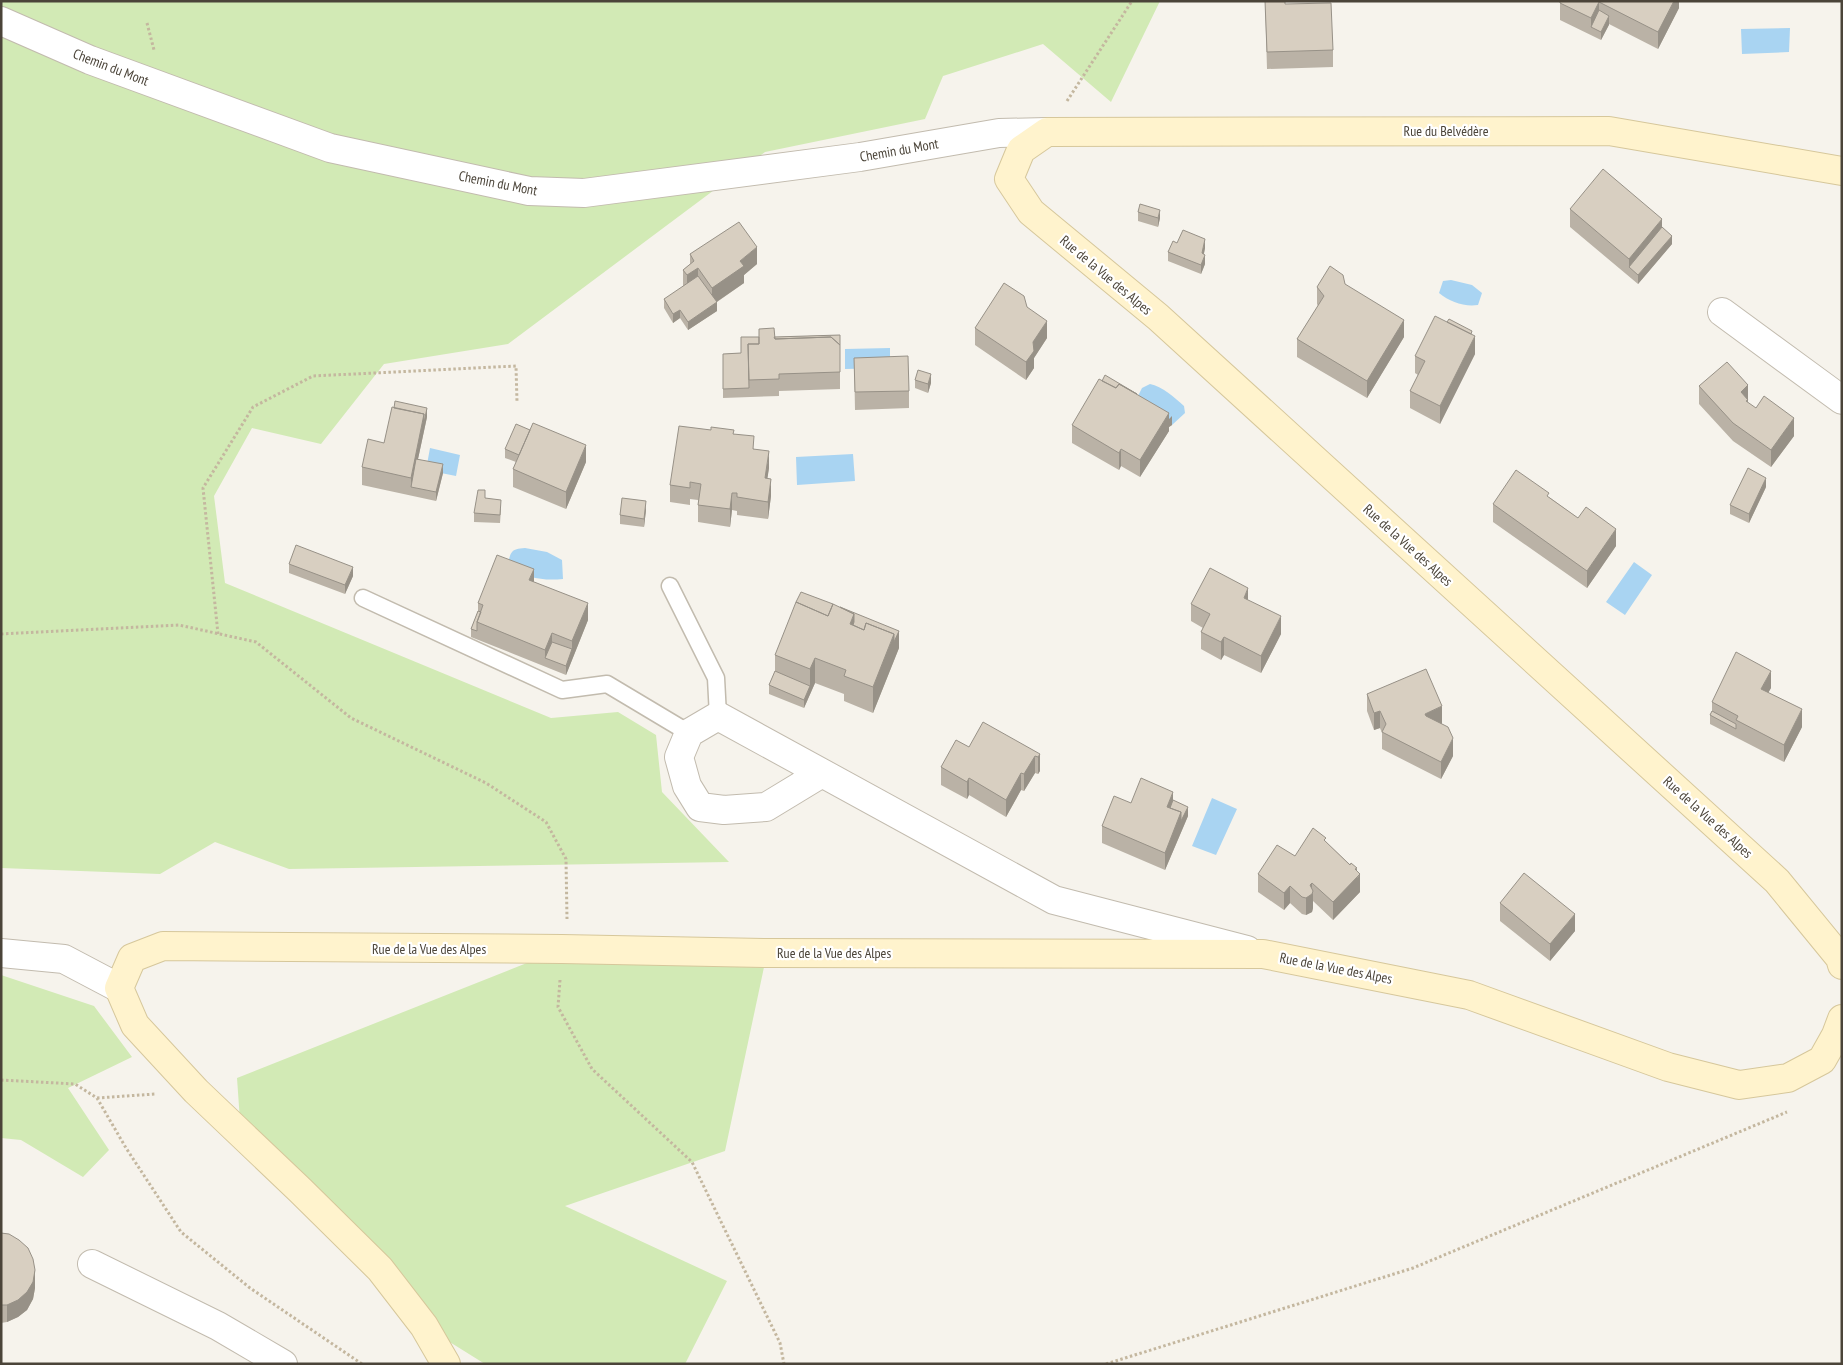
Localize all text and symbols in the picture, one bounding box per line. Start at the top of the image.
street label: Chemin du Mont [71,44,152,90]
street label: Rue du Belvédère [1404,122,1489,140]
street label: Chemin du Mont [858,134,940,166]
street label: Chemin du Mont [457,167,539,199]
street label: Rue de la Vue des Alpes [1056,231,1156,319]
street label: Rue de la Vue des Alpes [1360,500,1457,590]
street label: Rue de la Vue des Alpes [1660,772,1757,862]
street label: Rue de la Vue des Alpes [372,940,486,958]
street label: Rue de la Vue des Alpes [777,944,891,962]
street label: Rue de la Vue des Alpes [1278,948,1394,988]

